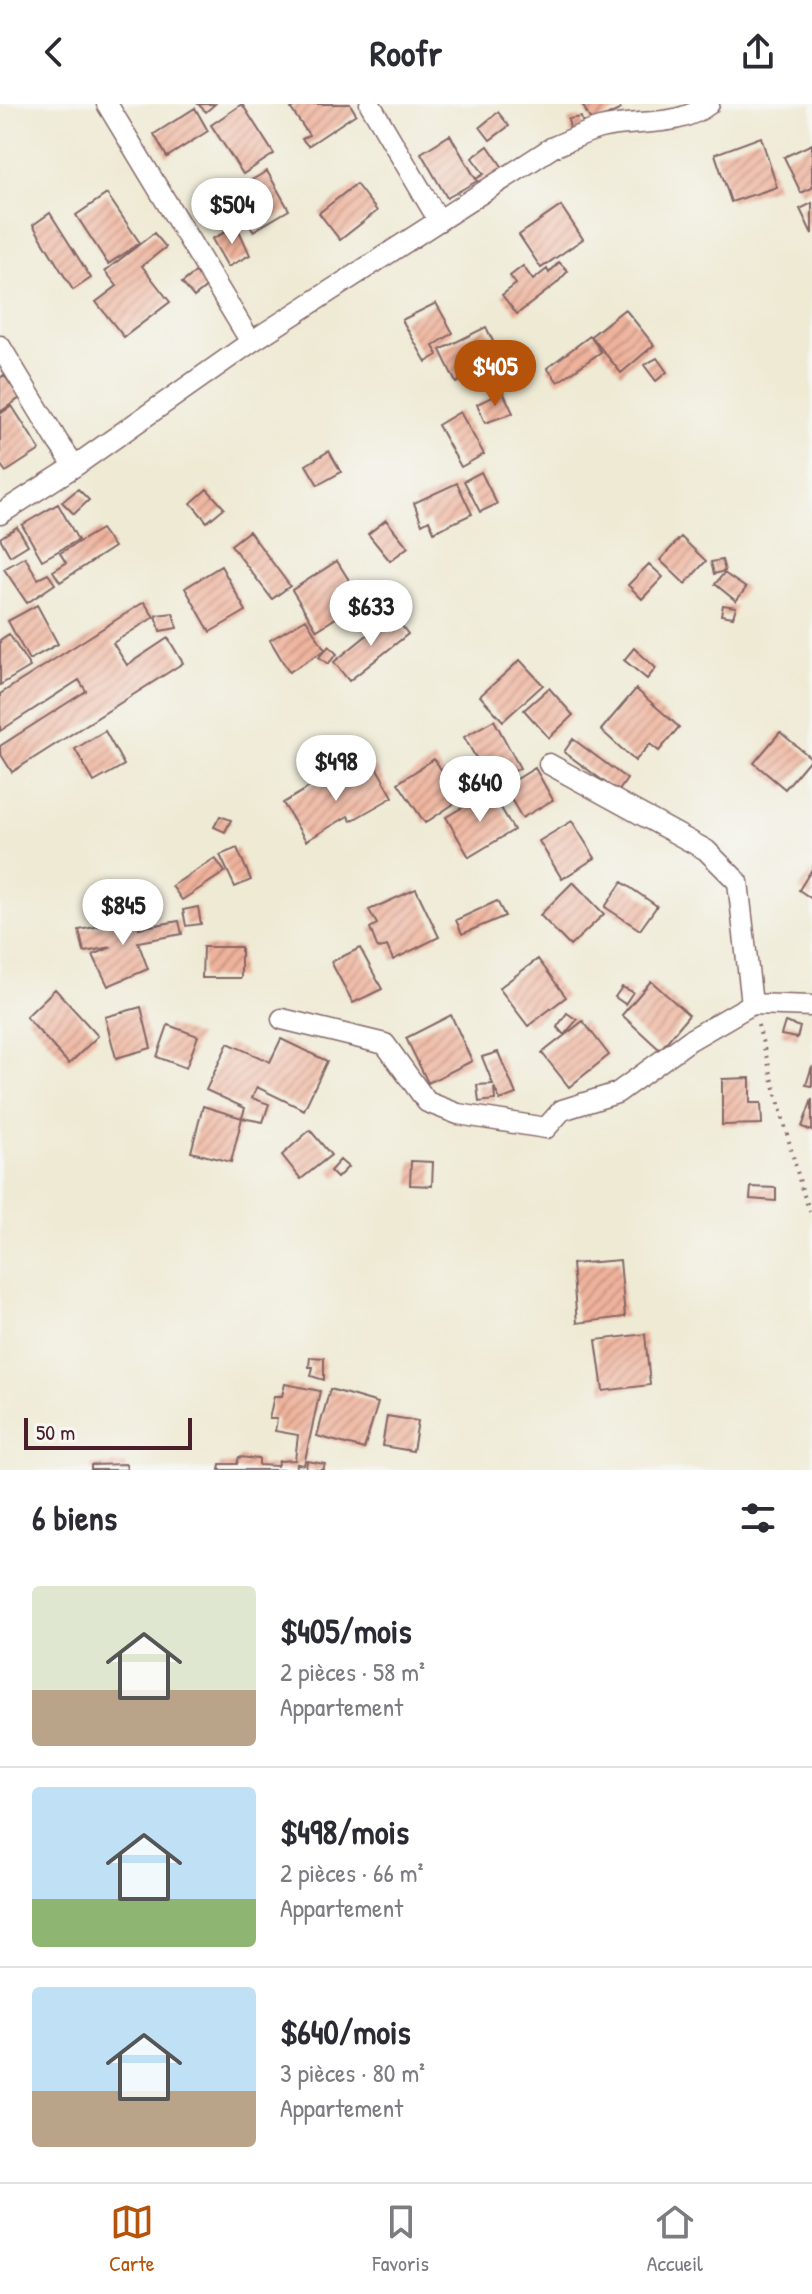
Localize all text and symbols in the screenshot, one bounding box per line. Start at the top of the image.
text: Roofr [370,28,442,77]
icon: back [32,30,76,74]
icon: share [736,30,780,74]
pin: $504 [185,178,279,246]
text: $504 [209,186,255,221]
pin: $405 [448,340,542,408]
text: $405 [472,348,518,383]
pin: $633 [324,580,418,648]
text: $633 [348,588,394,623]
pin: $498 [289,735,383,803]
text: $498 [314,743,358,778]
pin: $640 [433,756,527,824]
text: $640 [458,764,502,799]
pin: $845 [76,879,170,947]
text: $845 [100,887,146,922]
scale bar [24,1414,192,1450]
text: 50 m [36,1417,75,1447]
text: 6 biens [32,1495,117,1541]
icon: filters [736,1496,780,1540]
text: $405/mois [280,1608,412,1654]
icon: home [96,1618,192,1714]
text: 2 pièces · 58 m² [280,1654,425,1689]
text: Appartement [280,1689,403,1724]
text: $498/mois [280,1809,409,1855]
icon: home [96,1819,192,1915]
text: 2 pièces · 66 m² [280,1855,423,1890]
text: Appartement [280,1890,403,1925]
text: $640/mois [280,2009,411,2055]
icon: home [96,2019,192,2115]
text: 3 pièces · 80 m² [280,2055,425,2090]
text: Appartement [280,2090,403,2125]
tab: Carte [109,2200,154,2278]
tab: Favoris [372,2200,429,2278]
tab: Accueil [647,2200,703,2278]

